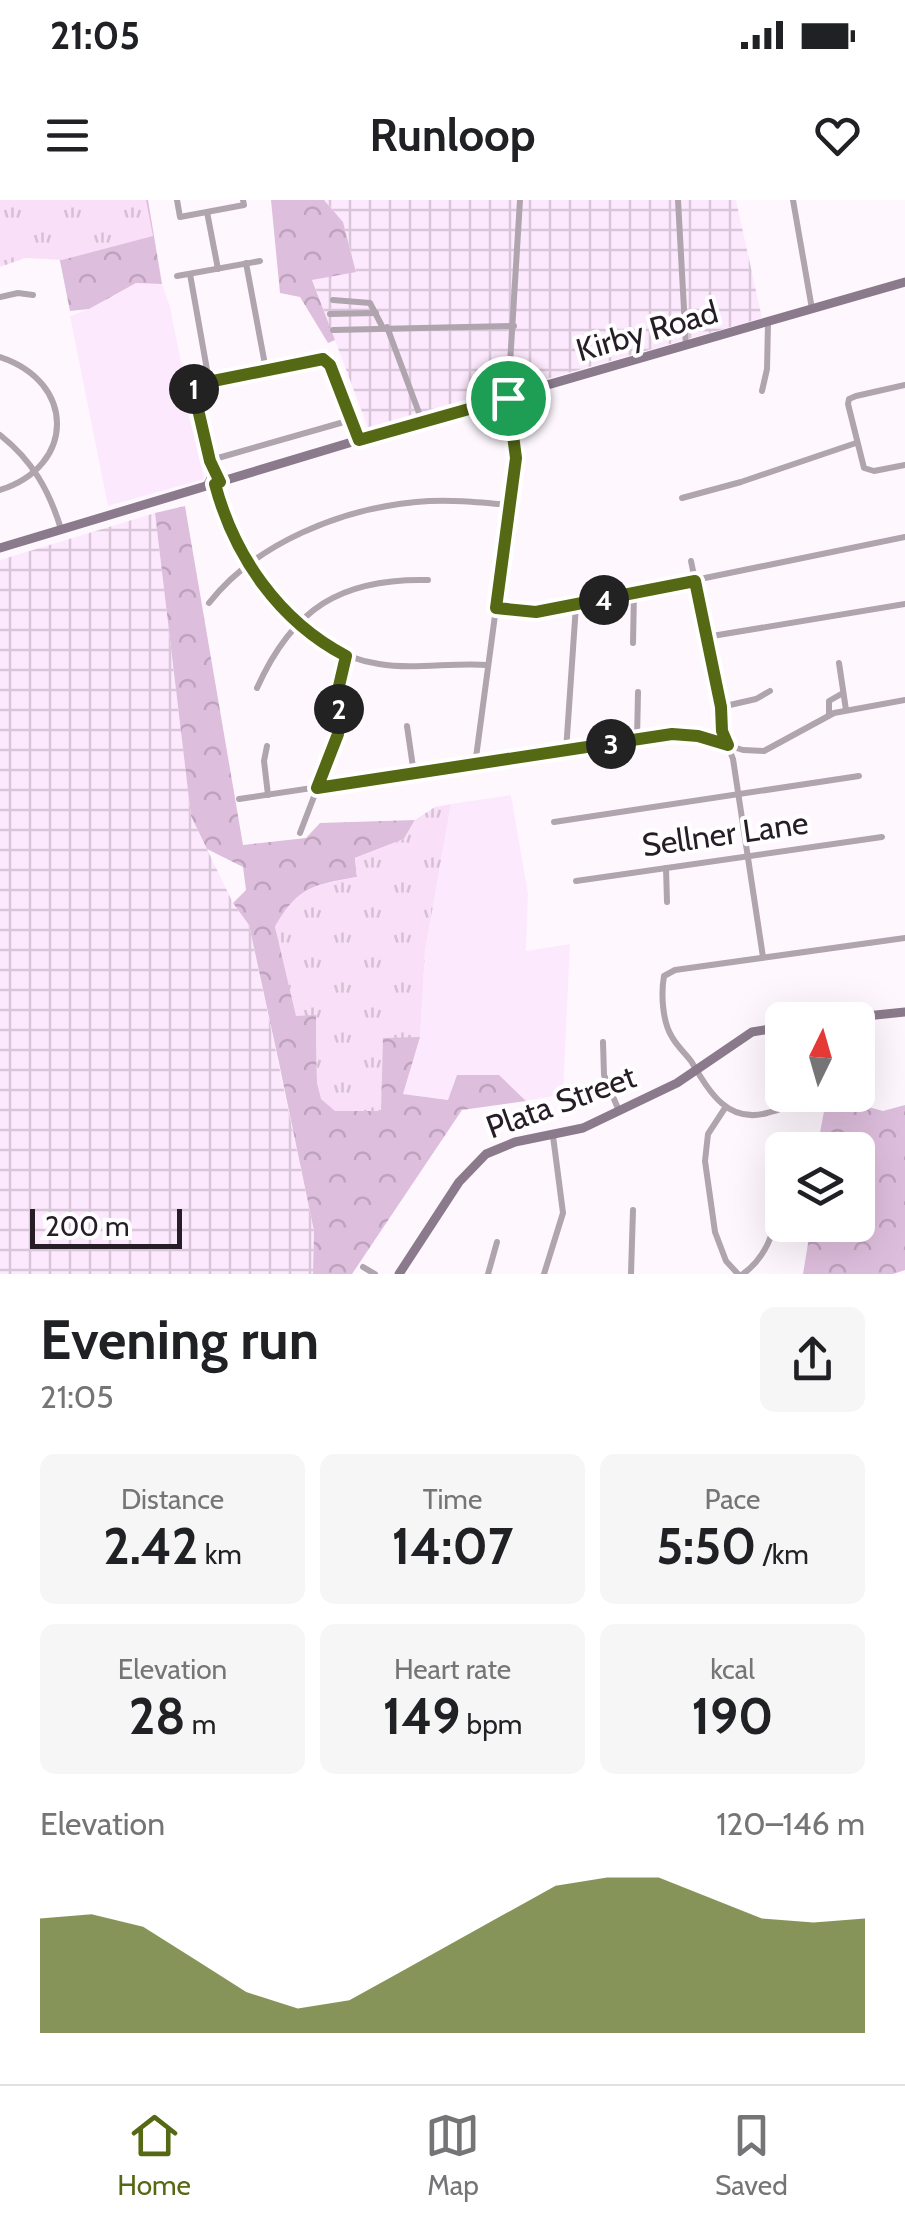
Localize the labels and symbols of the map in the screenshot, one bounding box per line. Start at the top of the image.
street label: Kirby Road [571,292,722,369]
pin [466,356,551,441]
pin: 1 [169,364,219,414]
pin: 4 [579,575,629,625]
pin: 2 [314,684,364,734]
pin: 3 [586,719,636,769]
street label: Sellner Lane [639,803,811,864]
north arrow [765,1002,875,1112]
street label: Plata Street [481,1056,641,1147]
scale bar [30,1204,182,1248]

